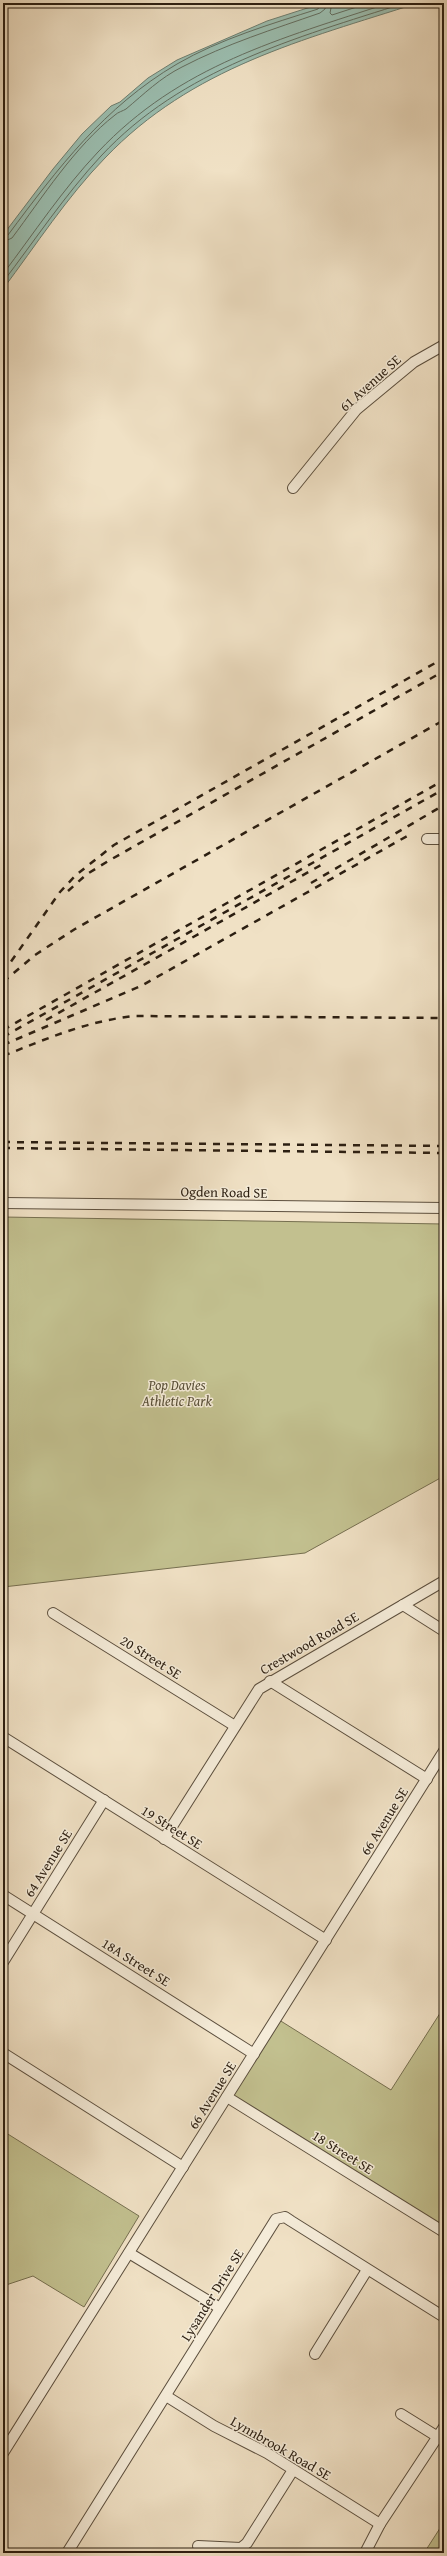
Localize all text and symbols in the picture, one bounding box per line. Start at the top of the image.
street label: 61 Avenue SE [335,350,405,416]
street label: Ogden Road SE [180,1181,268,1203]
park label: Pop Davies Athletic Park [141,1375,213,1411]
street label: Crestwood Road SE [256,1607,362,1679]
street label: 20 Street SE [116,1630,186,1684]
street label: 66 Avenue SE [355,1783,413,1859]
street label: 19 Street SE [137,1800,207,1854]
street label: 64 Avenue SE [19,1825,77,1901]
street label: 18A Street SE [98,1933,174,1991]
street label: 66 Avenue SE [183,2057,241,2133]
street label: 18 Street SE [308,2125,378,2179]
street label: Lysander Drive SE [176,2245,248,2345]
street label: Lynnbrook Road SE [227,2411,335,2485]

